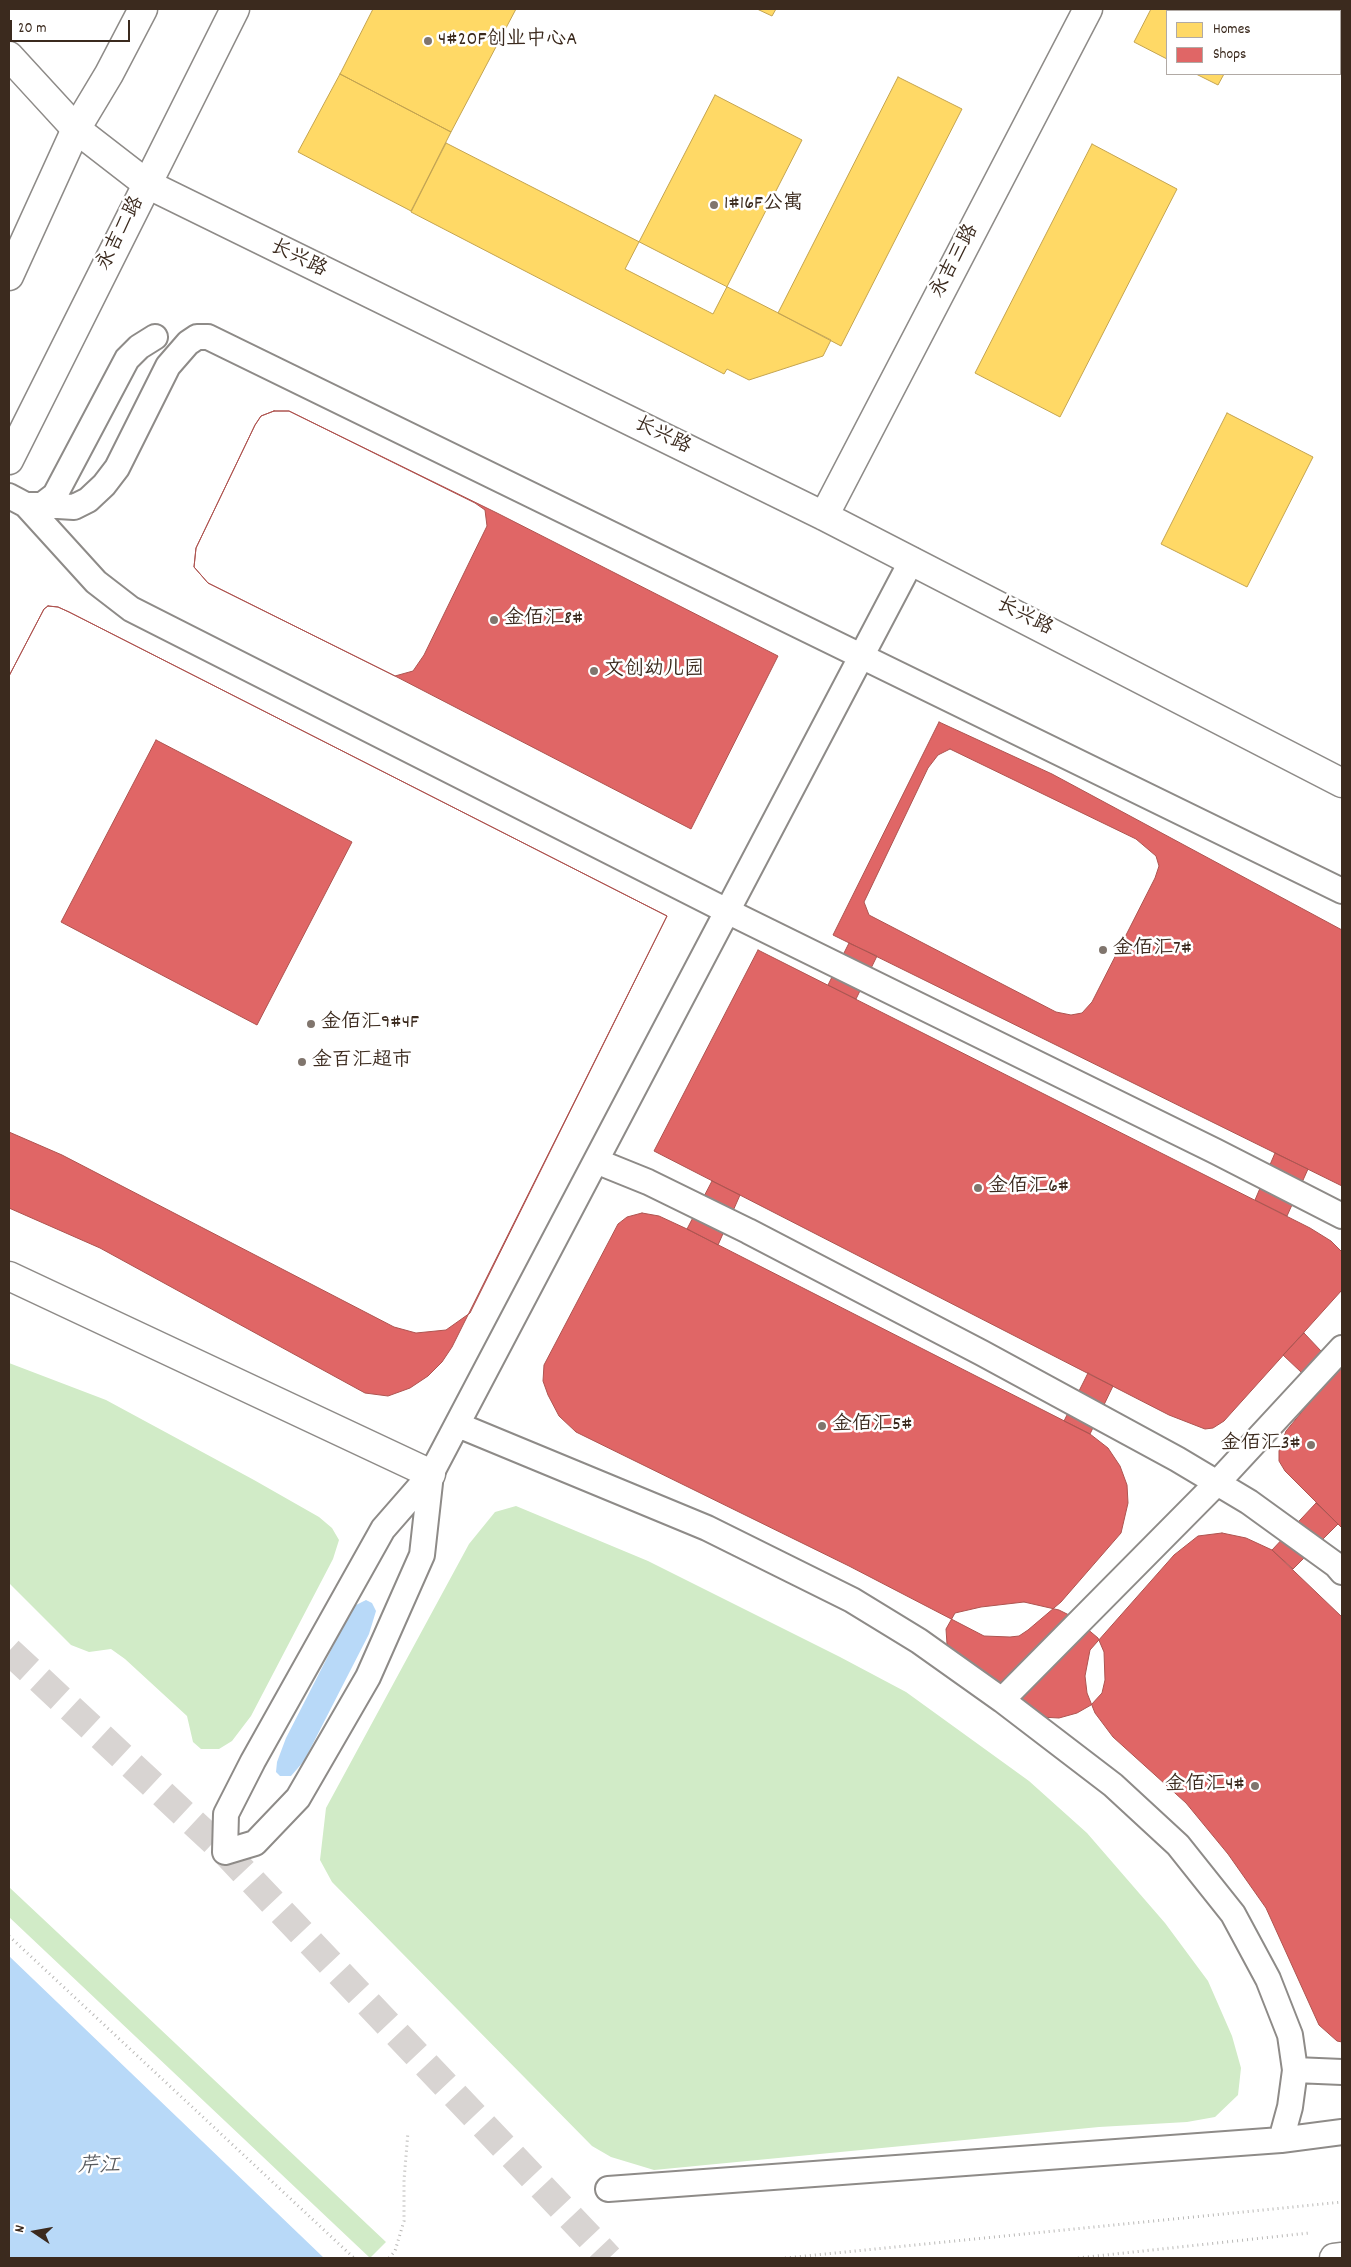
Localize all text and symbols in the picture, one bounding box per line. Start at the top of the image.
scale bar [12,10,132,42]
legend [1166,10,1341,75]
text: 20 m [18,18,46,40]
text: Homes [1213,19,1251,41]
place label: 4#20F创业中心A [438,29,577,53]
marker: 4#20F创业中心A [422,35,434,47]
text: Shops [1213,44,1246,66]
street label: 永吉二路 [93,193,151,275]
place label: 1#16F公寓 [724,193,803,217]
marker: 1#16F公寓 [708,199,720,211]
street label: 永吉三路 [927,221,985,303]
street label: 长兴路 [266,236,330,284]
street label: 长兴路 [630,413,694,461]
street label: 长兴路 [992,594,1056,642]
place label: 金佰汇8# [504,608,583,632]
marker: 金佰汇8# [488,614,500,626]
place label: 文创幼儿园 [604,659,704,683]
marker: 文创幼儿园 [588,665,600,677]
place label: 金佰汇7# [1113,938,1192,962]
marker: 金佰汇7# [1097,944,1109,956]
place label: 金佰汇9#4F [321,1012,419,1036]
marker: 金佰汇9#4F [305,1018,317,1030]
place label: 金百汇超市 [312,1050,412,1074]
marker: 金百汇超市 [296,1056,308,1068]
place label: 金佰汇6# [988,1176,1069,1200]
marker: 金佰汇6# [972,1182,984,1194]
place label: 金佰汇5# [832,1414,913,1438]
marker: 金佰汇5# [816,1420,828,1432]
place label: 金佰汇3# [1221,1433,1301,1457]
marker: 金佰汇3# [1305,1439,1317,1451]
place label: 金佰汇4# [1165,1774,1245,1798]
marker: 金佰汇4# [1249,1780,1261,1792]
water label: 芹江 [78,2155,120,2181]
north arrow [10,2207,60,2257]
text: N [10,2223,31,2234]

